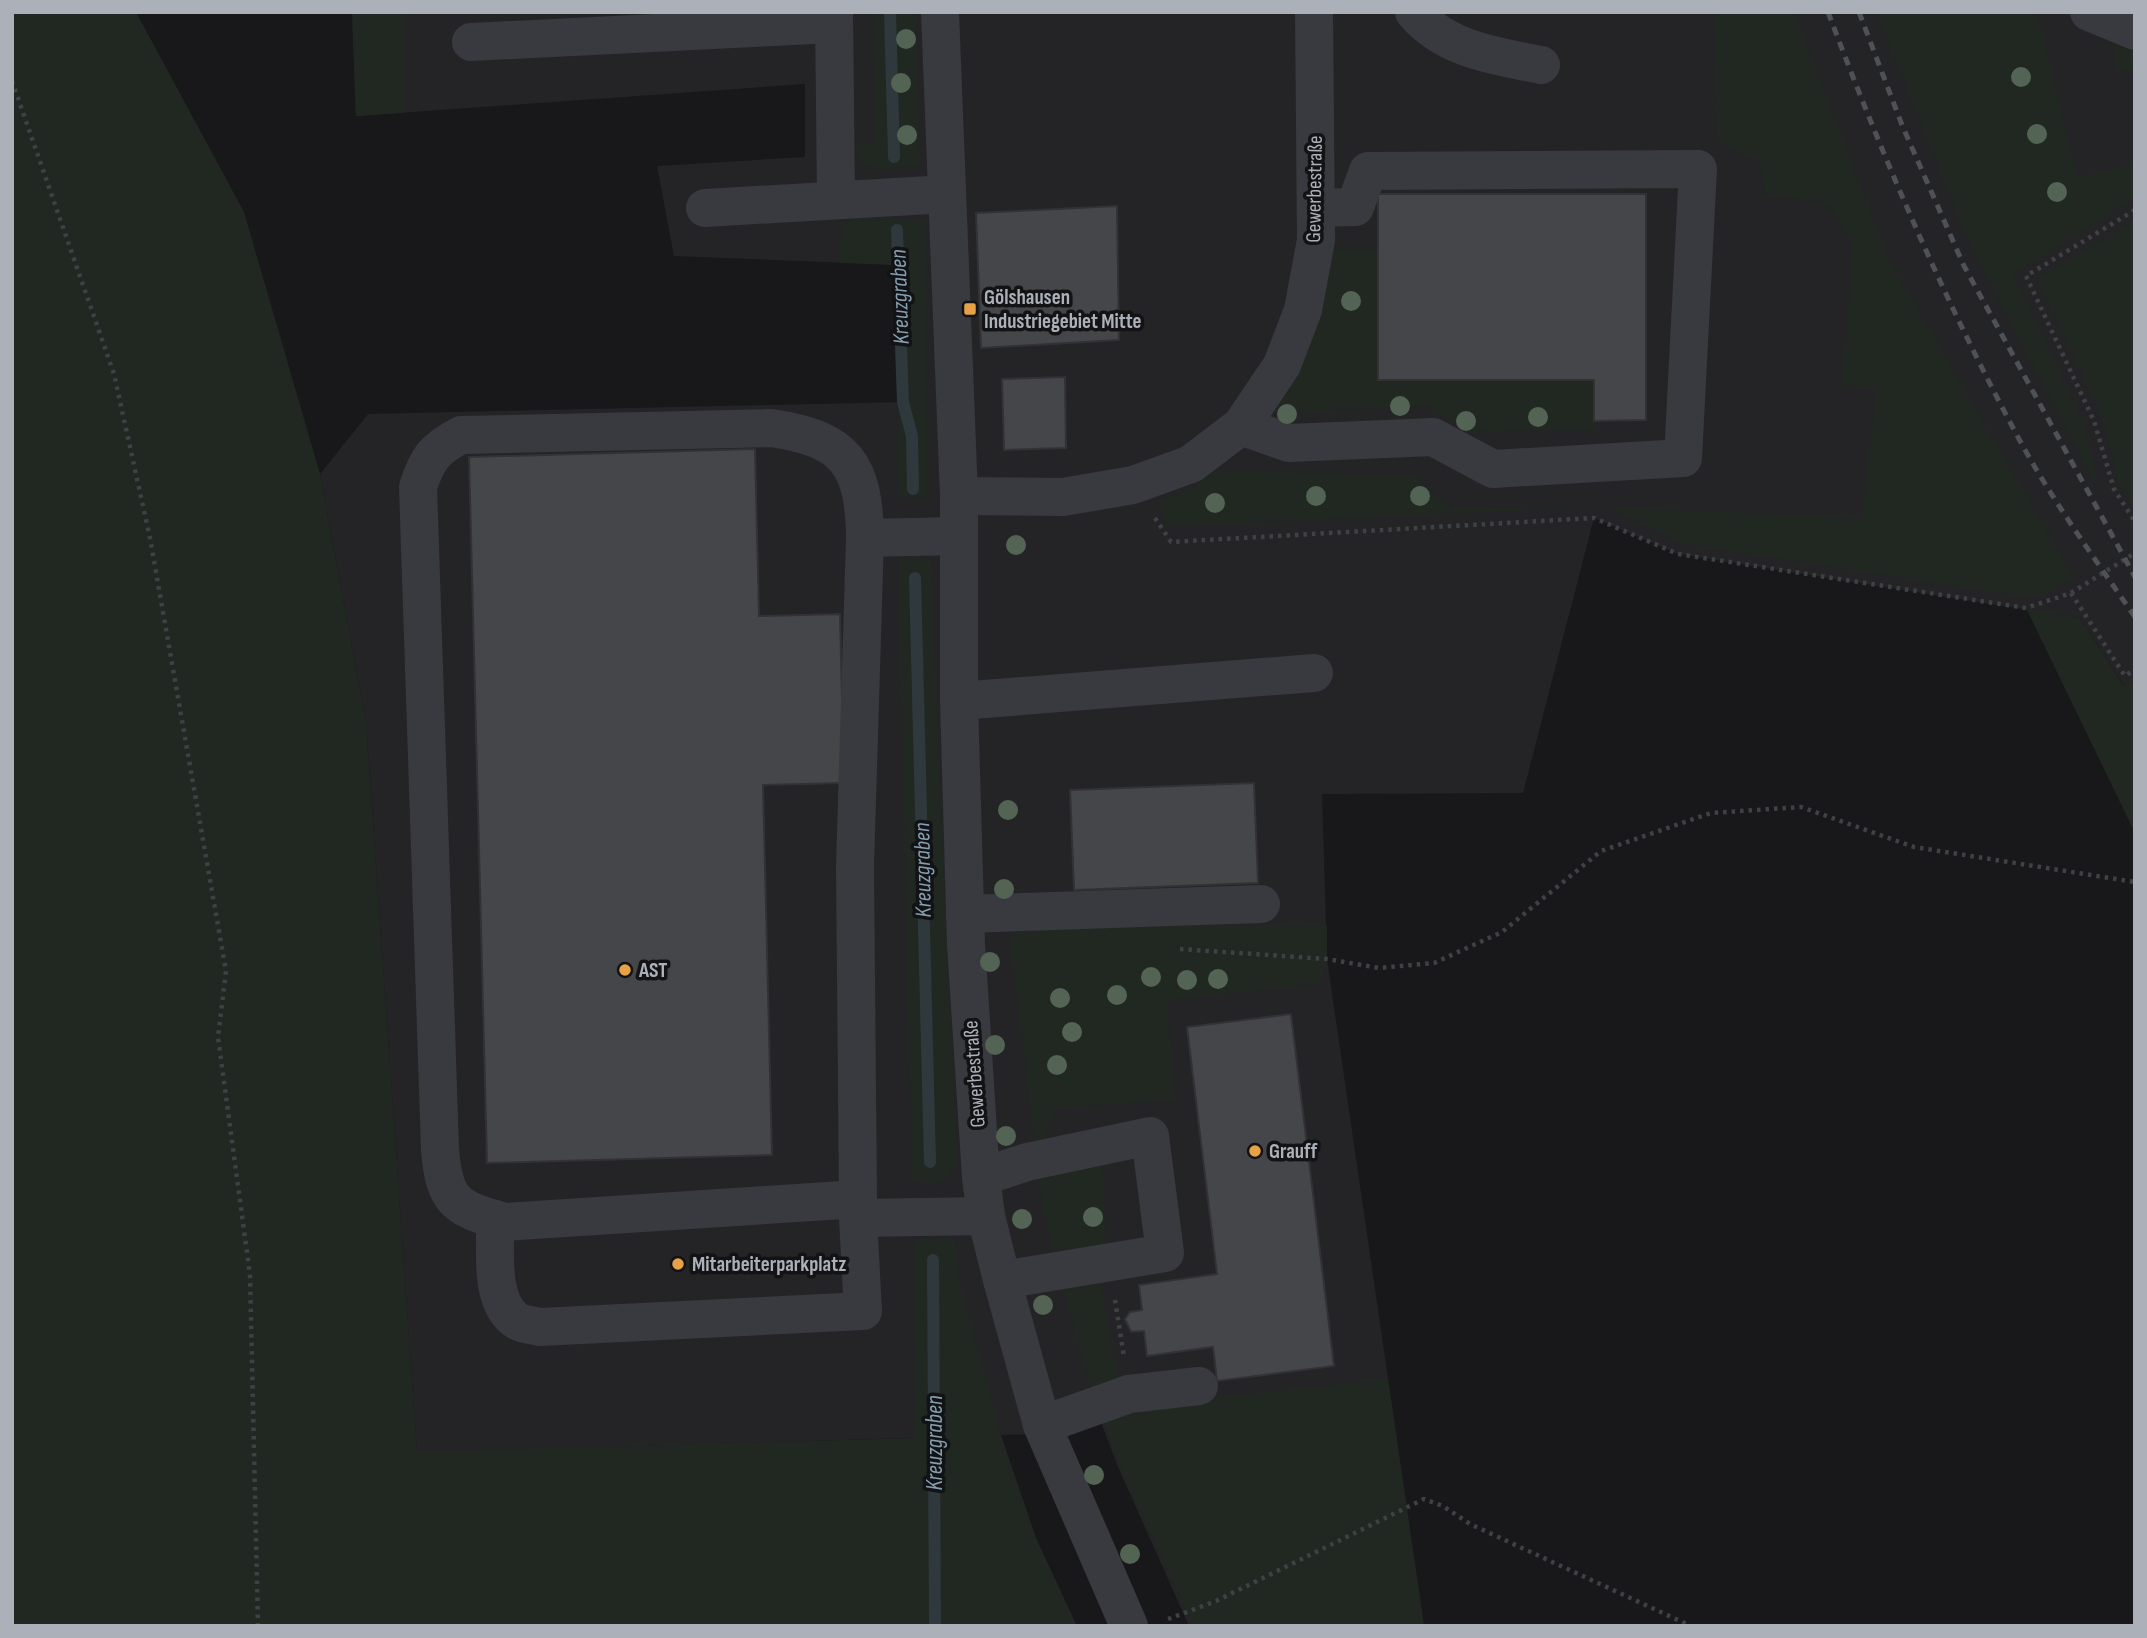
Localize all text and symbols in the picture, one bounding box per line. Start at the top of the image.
street label: Gewerbestraße [1301,135,1328,243]
water label: Kreuzgraben [884,249,916,345]
place label: Gölshausen Industriegebiet Mitte [984,285,1142,334]
marker: Gölshausen Industriegebiet Mitte [962,301,978,317]
water label: Kreuzgraben [908,822,938,918]
place label: AST [638,958,667,983]
marker: AST [617,962,633,978]
street label: Gewerbestraße [958,1020,991,1128]
place label: Grauff [1269,1139,1318,1164]
marker: Grauff [1247,1143,1263,1159]
place label: Mitarbeiterparkplatz [692,1252,846,1277]
marker: Mitarbeiterparkplatz [670,1256,686,1272]
water label: Kreuzgraben [921,1395,949,1491]

